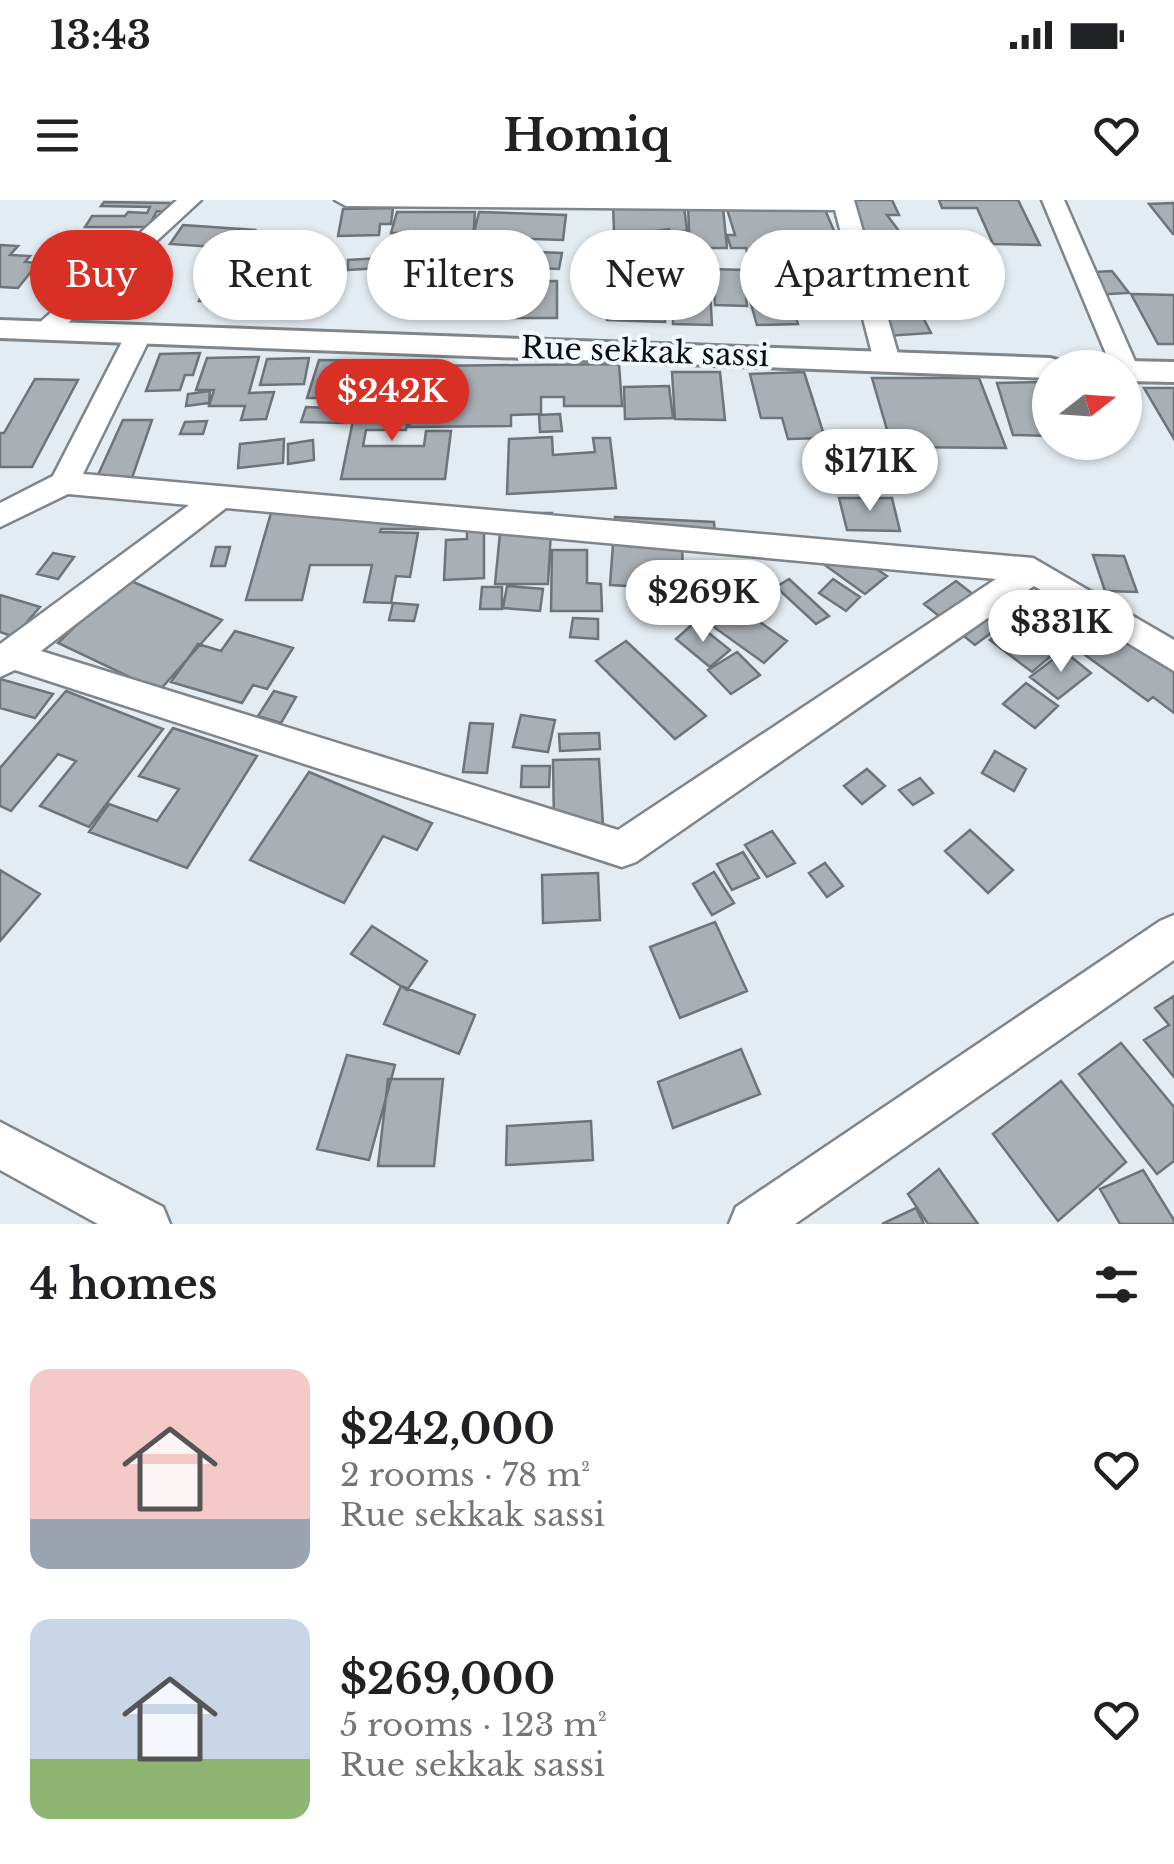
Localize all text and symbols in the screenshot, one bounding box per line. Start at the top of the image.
text: 13:43 [50,12,151,59]
text: Homiq [503,107,671,163]
icon: menu [30,108,85,163]
icon: heart [1089,108,1144,163]
chip: Buy [30,230,173,320]
chip: Rent [193,230,347,320]
chip: Filters [367,230,550,320]
chip: New [570,230,720,320]
chip: Apartment [740,230,1005,320]
street label: Rue sekkak sassi [520,329,770,374]
north arrow [1032,350,1142,460]
map controls [1032,350,1142,460]
pin: $242K [322,359,462,444]
text: $242K [337,371,447,411]
pin: $171K [800,429,940,514]
text: $171K [824,441,916,481]
pin: $269K [633,560,773,645]
text: $269K [648,572,758,612]
pin: $331K [991,590,1131,675]
text: $331K [1010,602,1112,642]
icon: filters [1089,1257,1144,1312]
text: 4 homes [30,1258,217,1310]
text: $242,000 [340,1403,555,1455]
icon: home [110,1409,230,1529]
icon: heart [1089,1442,1144,1497]
text: 2 rooms · 78 m² [340,1455,590,1495]
text: Rue sekkak sassi [340,1495,605,1535]
text: $269,000 [340,1653,555,1705]
icon: home [110,1659,230,1779]
icon: heart [1089,1692,1144,1747]
text: 5 rooms · 123 m² [340,1705,607,1745]
text: Rue sekkak sassi [340,1745,605,1785]

